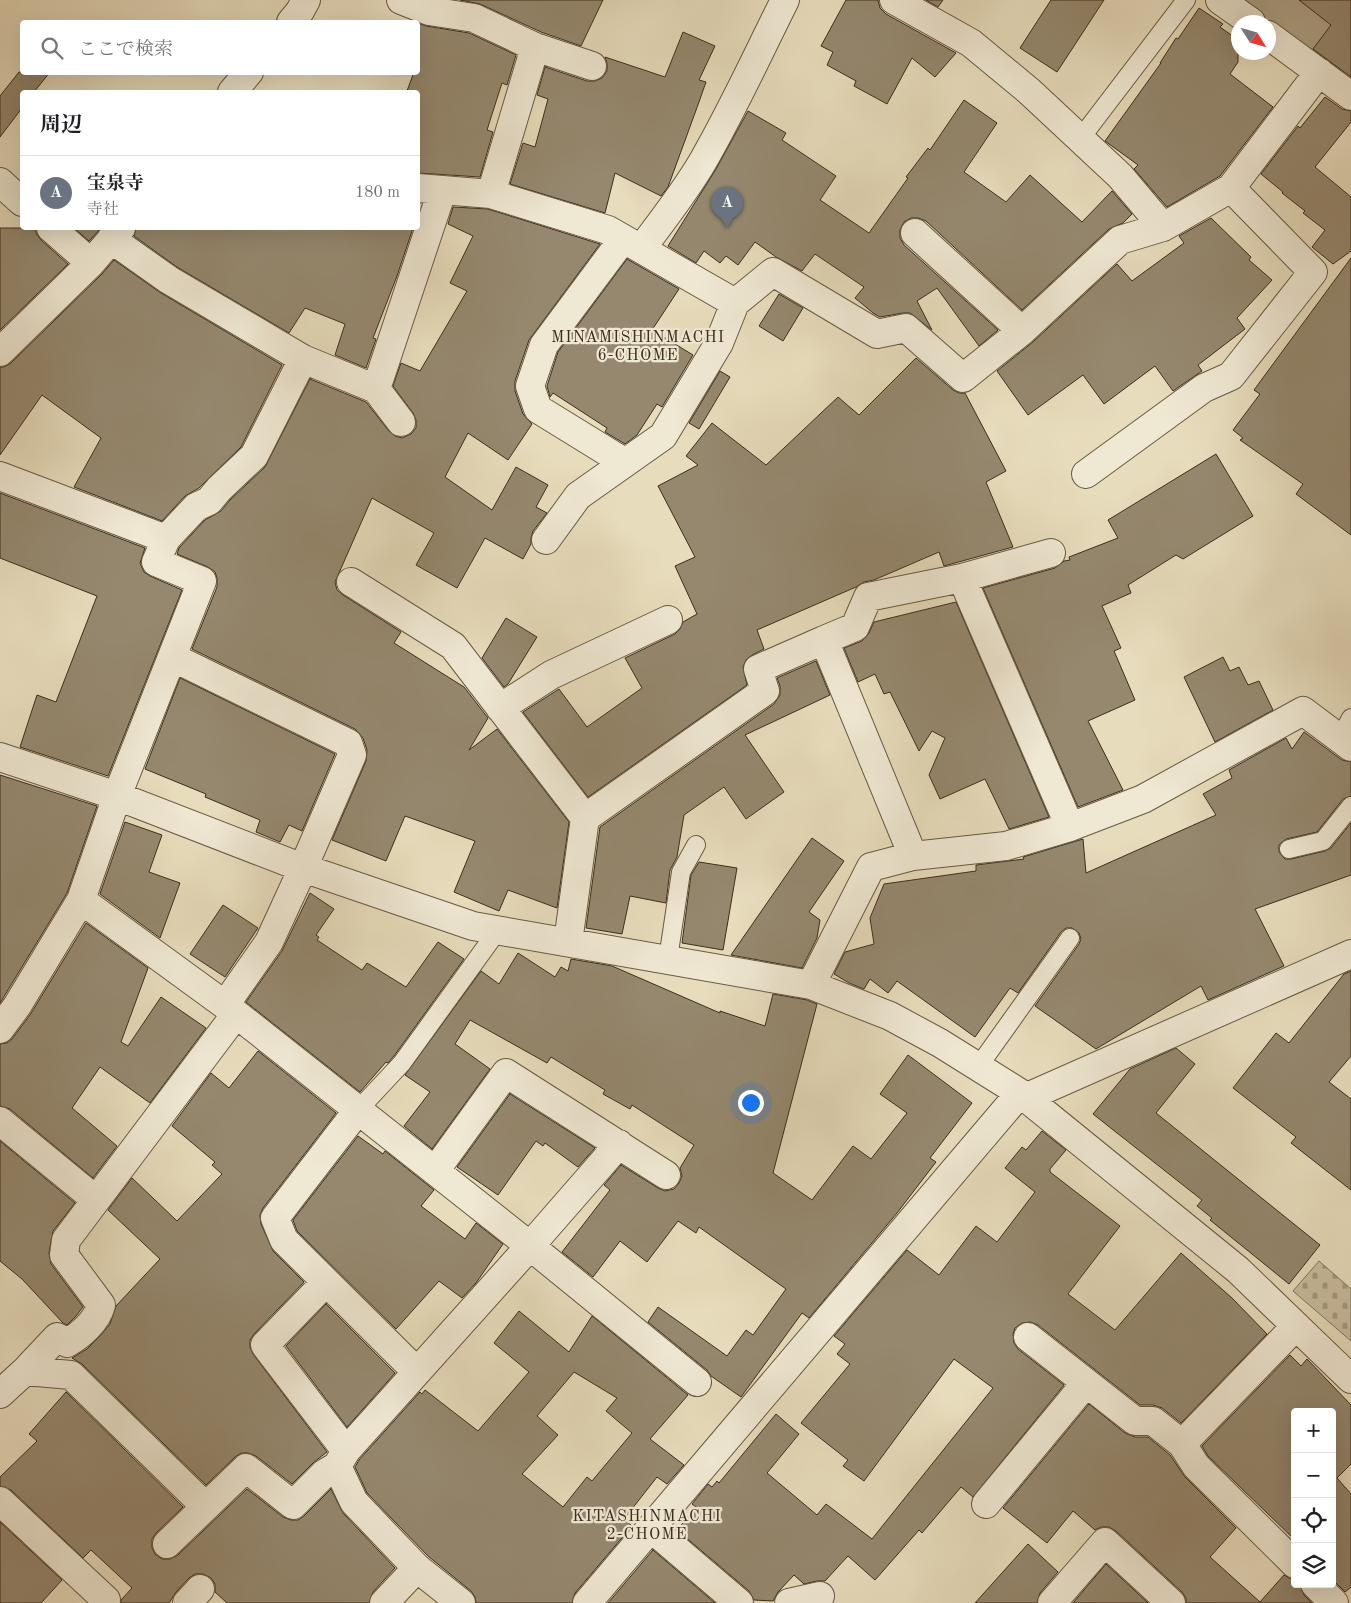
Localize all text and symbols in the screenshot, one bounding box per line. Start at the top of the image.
north arrow [1231,15,1276,60]
search box [20,20,420,75]
icon: search [38,34,66,62]
text: ここで検索 [78,41,173,60]
text: 周辺 [40,115,82,136]
text: 宝泉寺 [87,175,144,194]
text: A [50,185,62,201]
text: 180 m [355,185,400,201]
pin: A [711,187,743,228]
text: 寺社 [87,202,119,218]
district label: MINAMISHINMACHI 6-CHOME [551,330,725,364]
your location [738,1090,764,1116]
map controls [1291,1408,1336,1588]
button: + [1291,1408,1336,1453]
button: − [1291,1453,1336,1498]
button: locate [1291,1498,1336,1543]
district label: KITASHINMACHI 2-CHOME [572,1509,722,1543]
button: layers [1291,1543,1336,1588]

